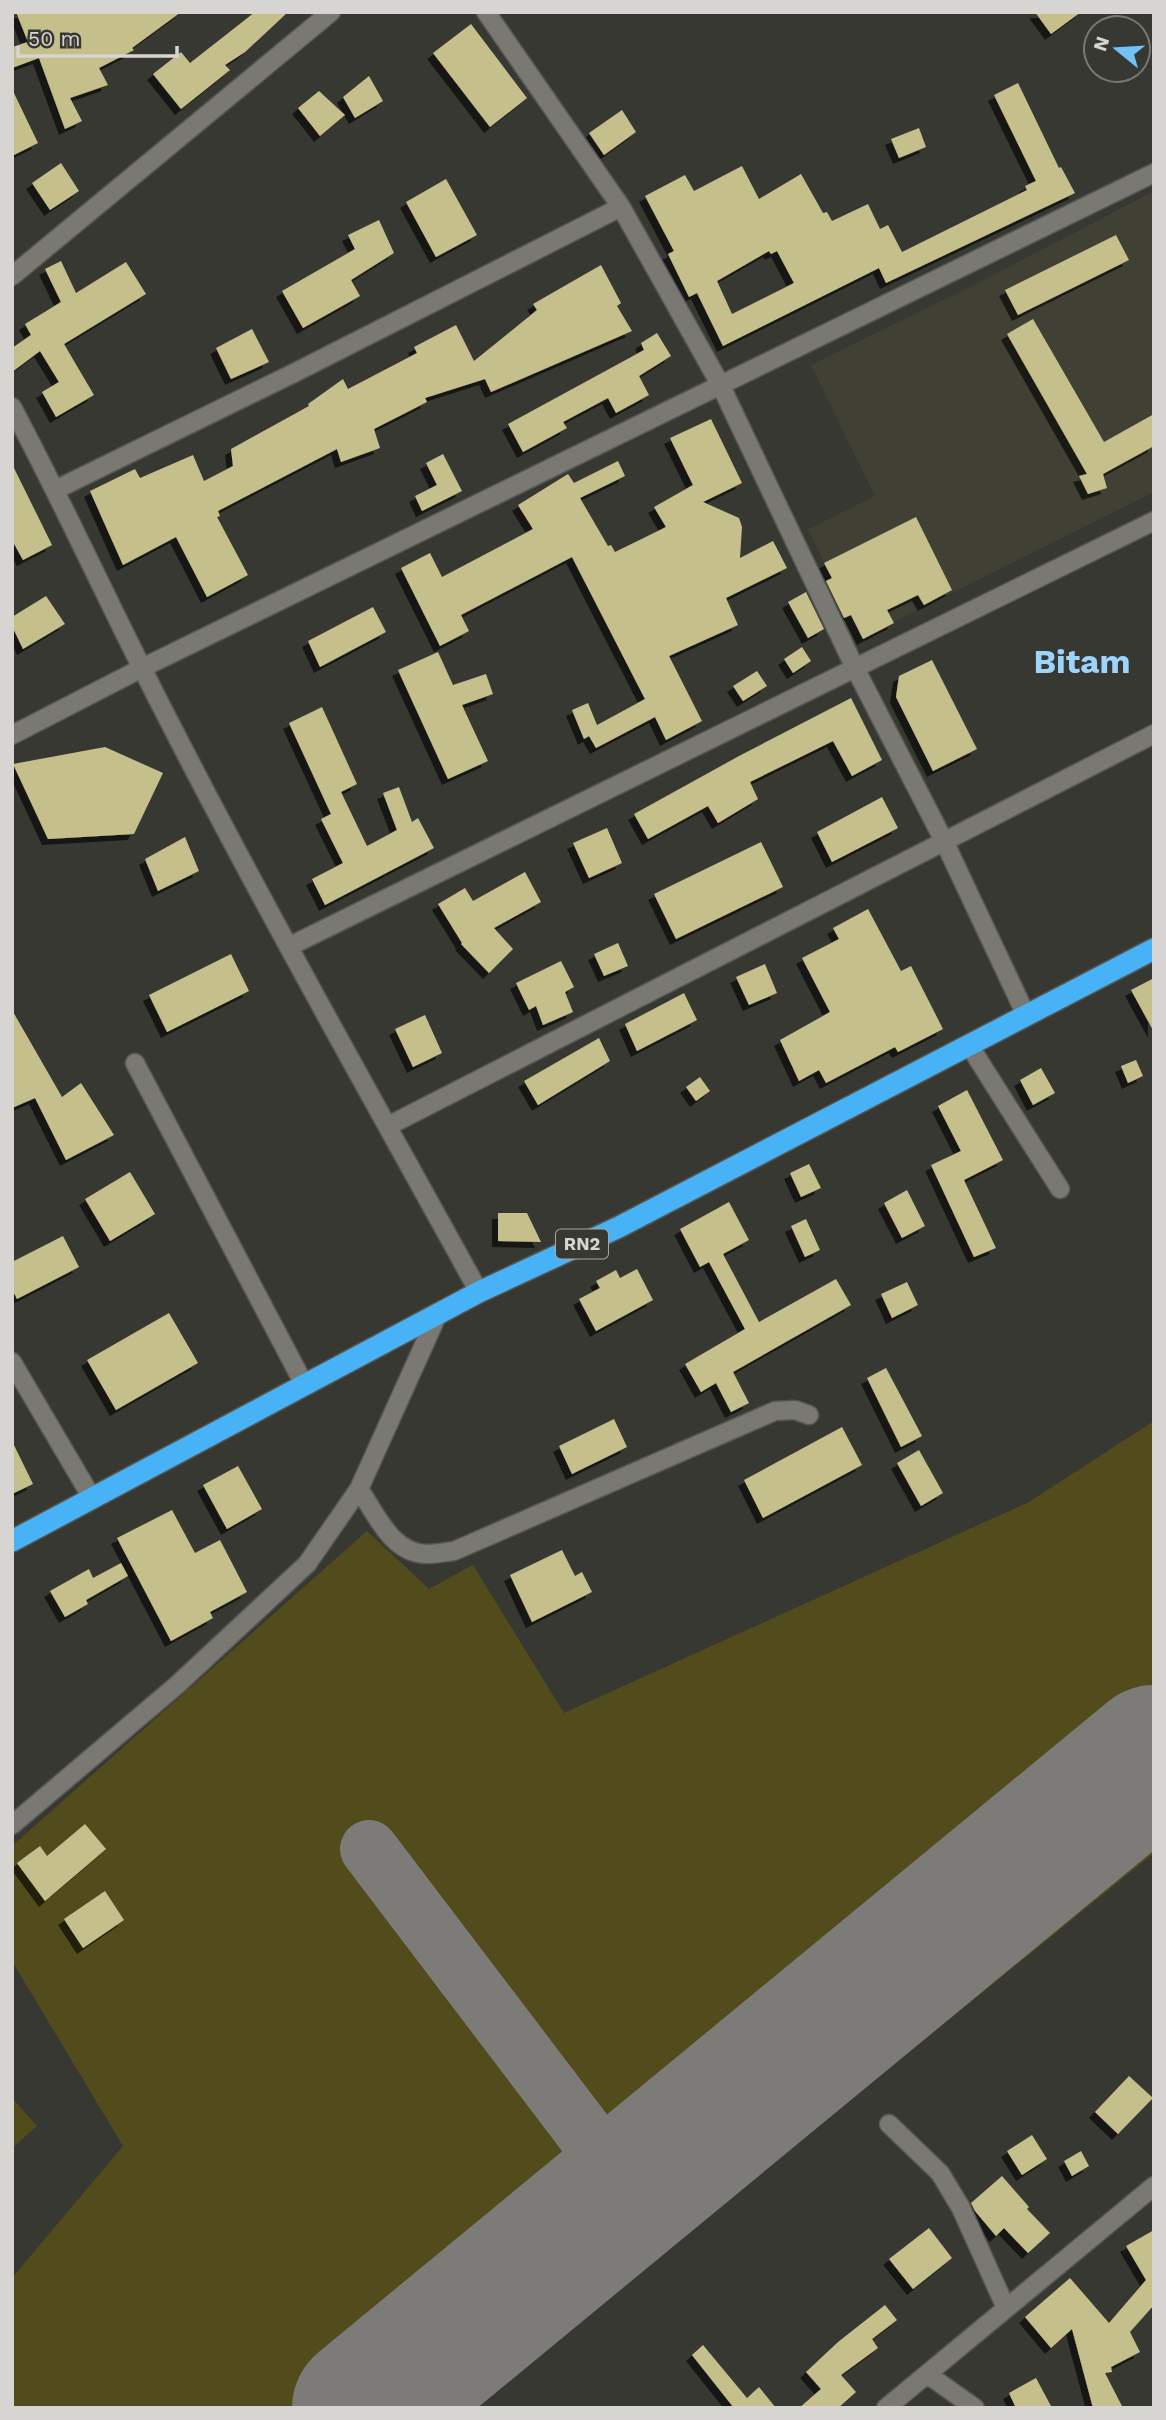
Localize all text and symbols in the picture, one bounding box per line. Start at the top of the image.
scale bar [18,14,177,58]
north arrow [1082,14,1152,84]
text: 50 m [28,26,80,51]
text: N [1088,34,1114,54]
district label: Bitam [1033,642,1131,681]
road number: RN2 [556,1230,608,1259]

